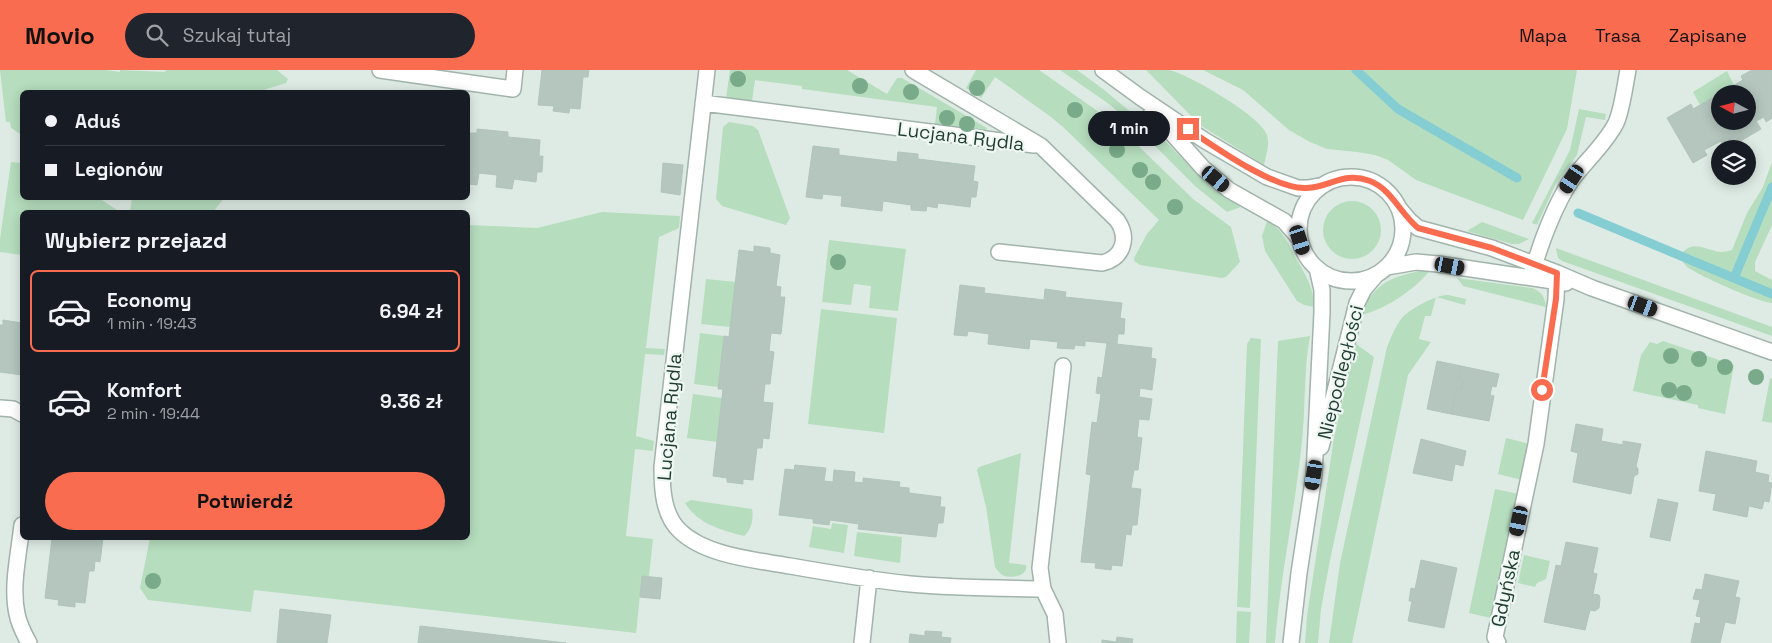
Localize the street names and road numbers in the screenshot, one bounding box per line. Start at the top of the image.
street label: Lucjana Rydla [896,116,1026,157]
street label: Niepodległości [1312,302,1369,442]
street label: Lucjana Rydla [651,352,688,482]
street label: Gdyńska [1485,547,1526,629]

